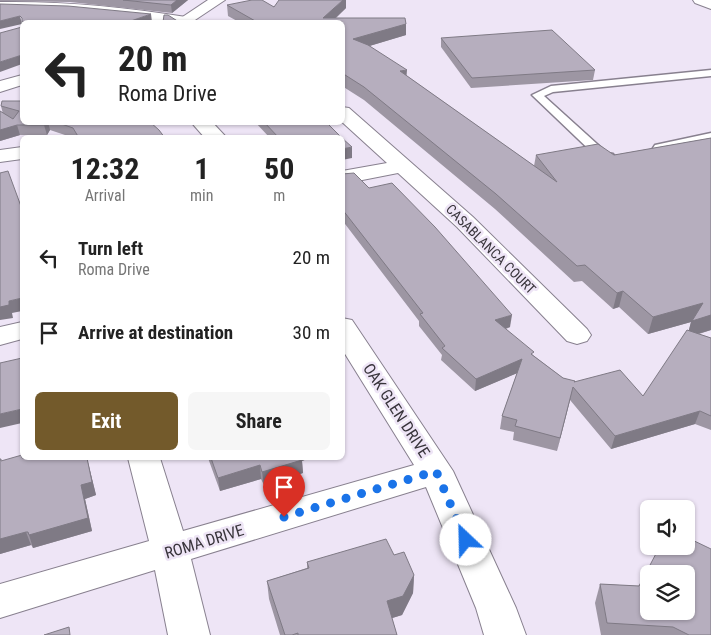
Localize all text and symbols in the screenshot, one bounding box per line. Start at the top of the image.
text: 20 m [118,39,187,80]
icon: left [35,40,100,105]
text: Roma Drive [118,81,217,106]
text: 12:32 [71,151,139,186]
text: 1 [194,151,209,186]
text: 50 [264,151,294,186]
text: Arrival [85,186,125,205]
text: min [190,186,213,205]
text: m [273,186,285,205]
street label: CASABLANCA COURT [443,201,539,297]
text: Turn left [78,237,143,260]
icon: left [35,244,63,272]
text: 20 m [293,246,330,269]
text: Roma Drive [78,260,150,279]
icon: arrive [35,319,63,347]
text: Arrive at destination [78,321,233,344]
text: 30 m [293,321,330,344]
street label: OAK GLEN DRIVE [359,360,434,461]
button: Exit [35,392,178,450]
button: Share [188,392,330,450]
pin [263,466,305,517]
icon: arrive [270,473,298,501]
map controls [640,500,695,620]
button: sound [640,500,695,555]
position arrow [439,513,491,565]
street label: ROMA DRIVE [162,520,246,563]
button: layers [640,565,695,620]

